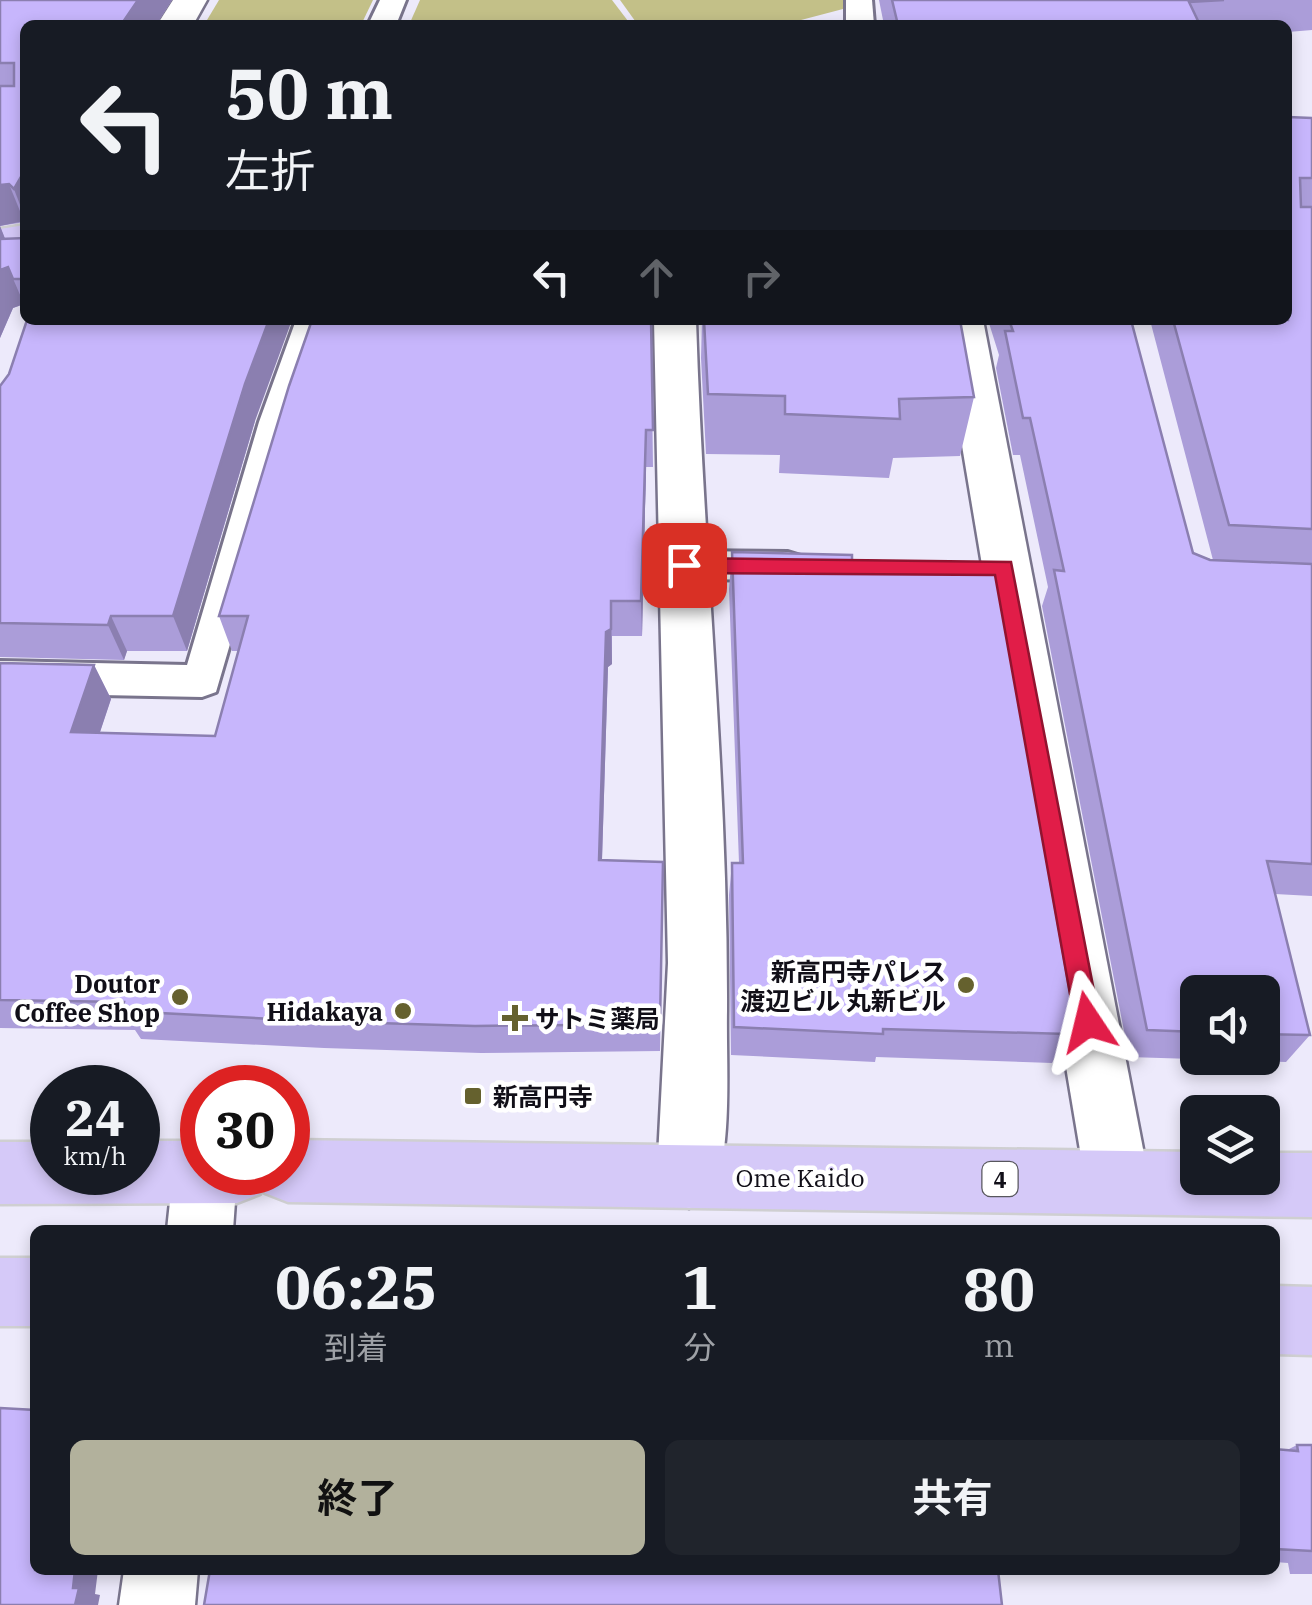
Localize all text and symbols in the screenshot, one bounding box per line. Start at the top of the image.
text: 50 m [225,47,393,138]
icon: left [60,60,190,190]
text: 左折 [225,141,315,199]
icon: left [524,250,579,305]
icon: ahead [629,250,684,305]
icon: right [734,250,789,305]
pin [642,523,727,608]
icon: arrive [657,538,712,593]
place label: 新高円寺パレス 渡辺ビル 丸新ビル [740,955,946,1017]
place label: Doutor Coffee Shop [14,967,161,1029]
position arrow [1036,970,1140,1074]
marker: 新高円寺パレス 渡辺ビル 丸新ビル [955,974,977,996]
map controls [1180,975,1280,1195]
button: sound [1180,975,1280,1075]
marker: Doutor Coffee Shop [169,986,191,1008]
place label: Hidakaya [267,995,383,1028]
marker: Hidakaya [392,1000,414,1022]
place label: サトミ薬局 [535,1002,660,1035]
marker: サトミ薬局 [504,1007,526,1029]
speed limit sign: 30 [180,1065,310,1195]
place label: 新高円寺 [493,1080,593,1113]
text: 24 [65,1085,125,1150]
marker: 新高円寺 [462,1085,484,1107]
button: layers [1180,1095,1280,1195]
text: km/h [63,1139,127,1172]
street label: Ome Kaido [735,1161,865,1194]
road number: 4 [982,1162,1018,1196]
text: 06:25 [275,1247,437,1326]
text: 1 [682,1247,718,1326]
text: 80 [963,1249,1035,1328]
text: m [984,1324,1014,1366]
text: 到着 [324,1326,388,1368]
text: 分 [684,1326,716,1368]
button: 終了 [70,1440,645,1555]
button: 共有 [665,1440,1240,1555]

